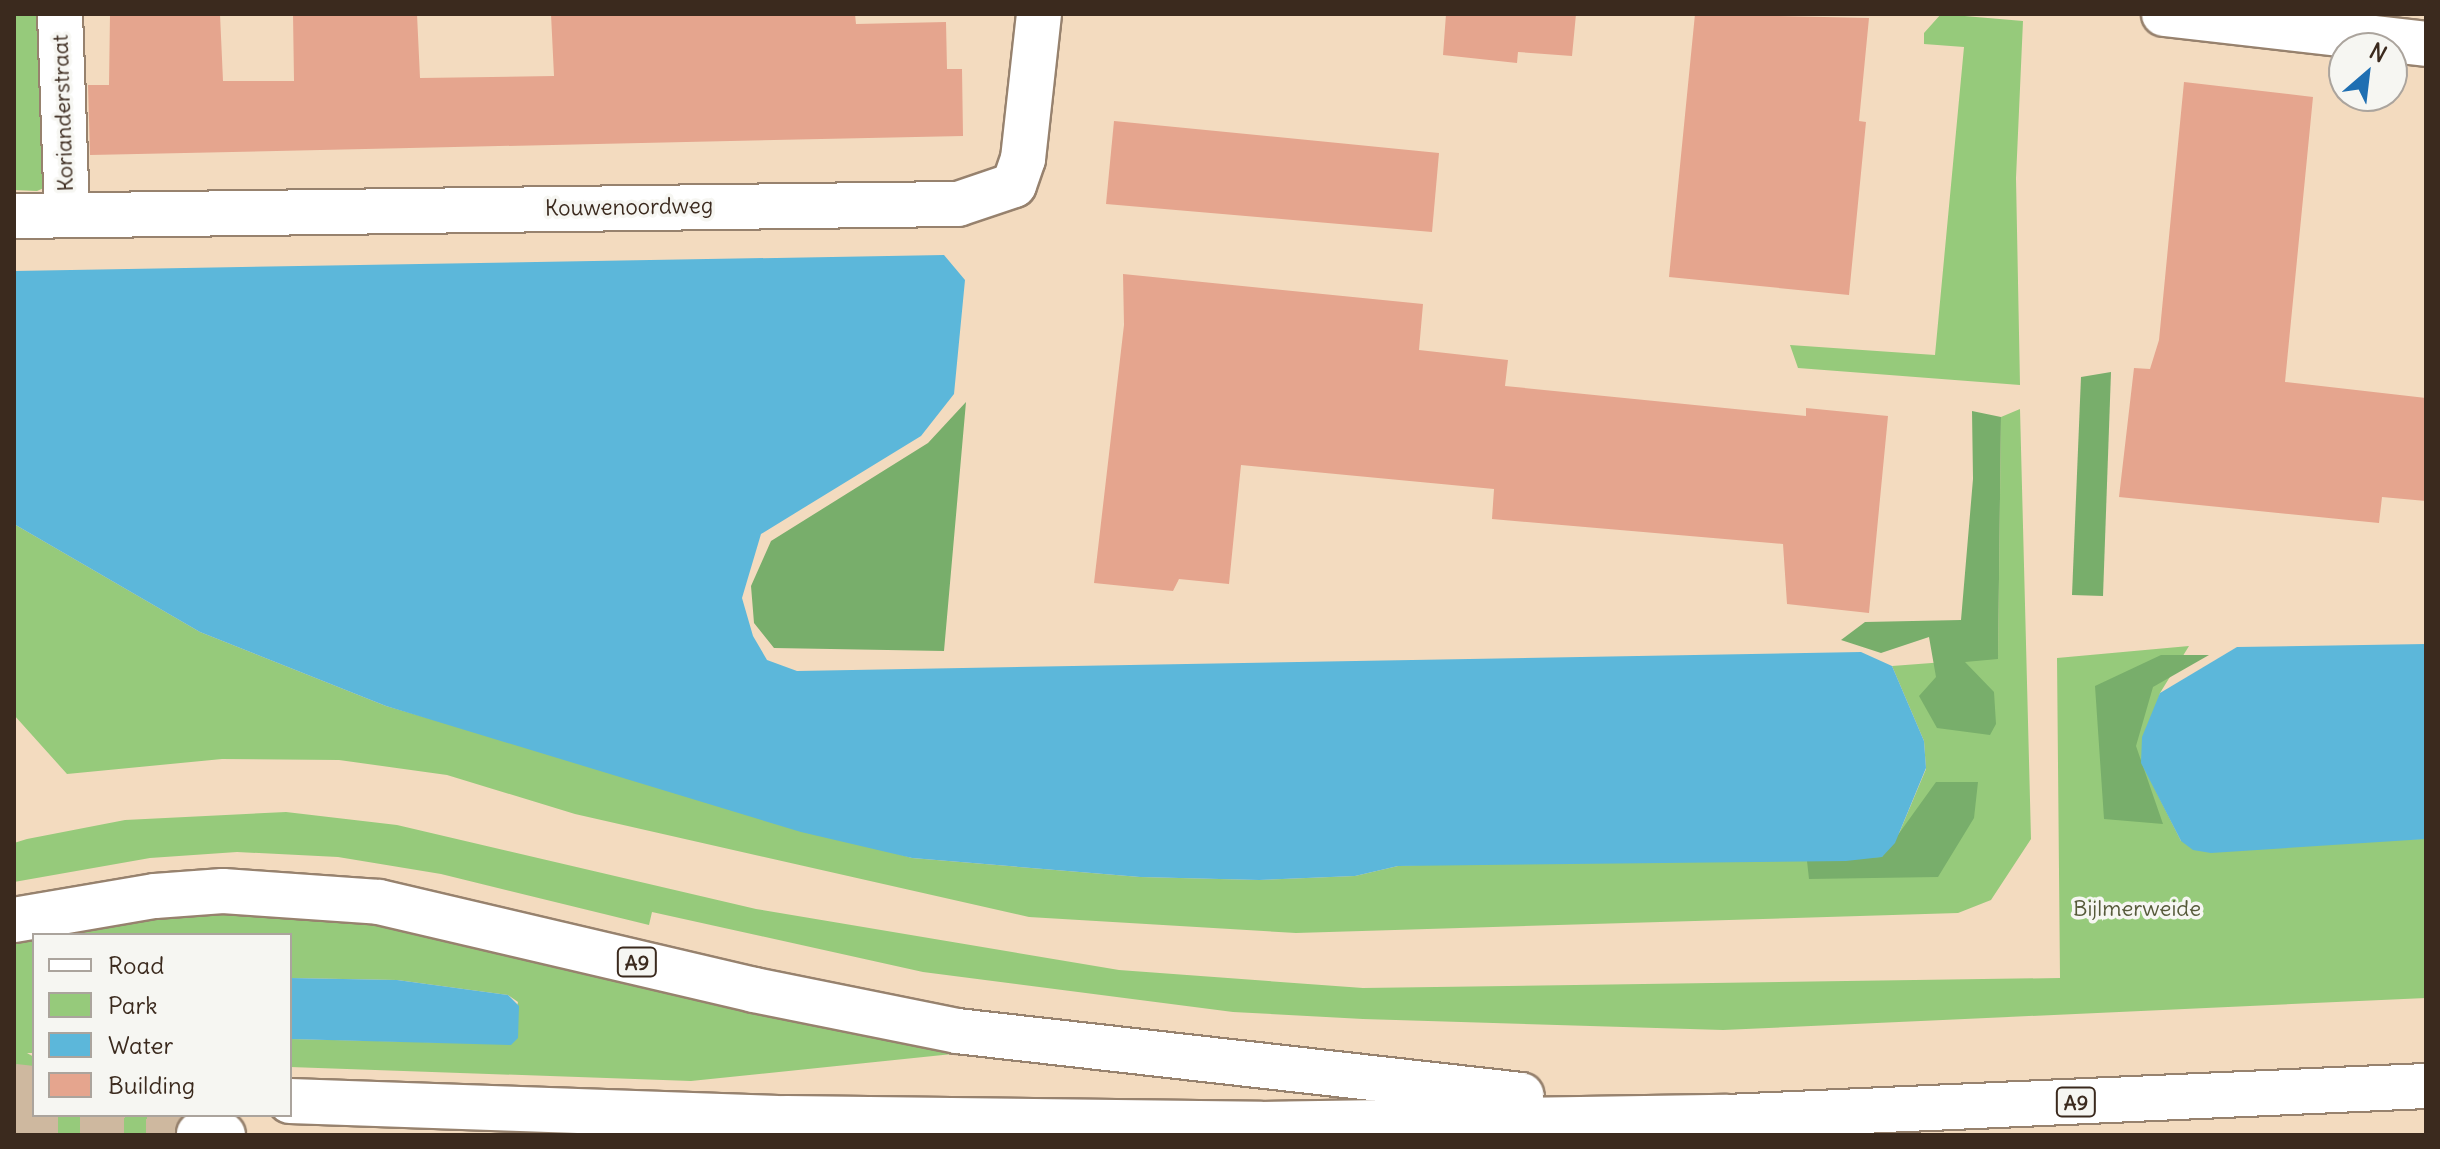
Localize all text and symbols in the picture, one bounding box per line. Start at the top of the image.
north arrow [2328,32,2408,112]
street label: Korianderstraat [47,34,79,192]
text: N [2365,37,2392,69]
street label: Kouwenoordweg [545,192,713,222]
park label: Bijlmerweide [2073,896,2201,922]
legend [32,933,292,1117]
road number: A9 [615,946,659,978]
text: Road [108,950,164,980]
text: Park [108,990,158,1020]
text: Water [108,1030,173,1060]
text: Building [108,1070,195,1100]
road number: A9 [2054,1086,2098,1118]

